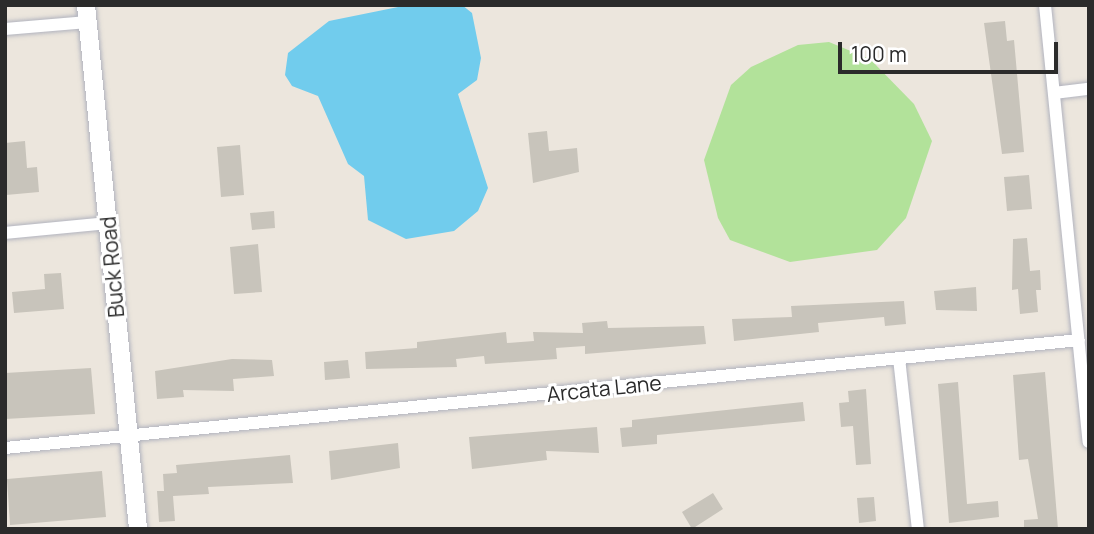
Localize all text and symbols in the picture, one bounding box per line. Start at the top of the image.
scale bar [842,28,1062,72]
text: 100 m [851,40,907,68]
street label: Buck Road [95,215,129,319]
street label: Arcata Lane [545,369,663,407]

